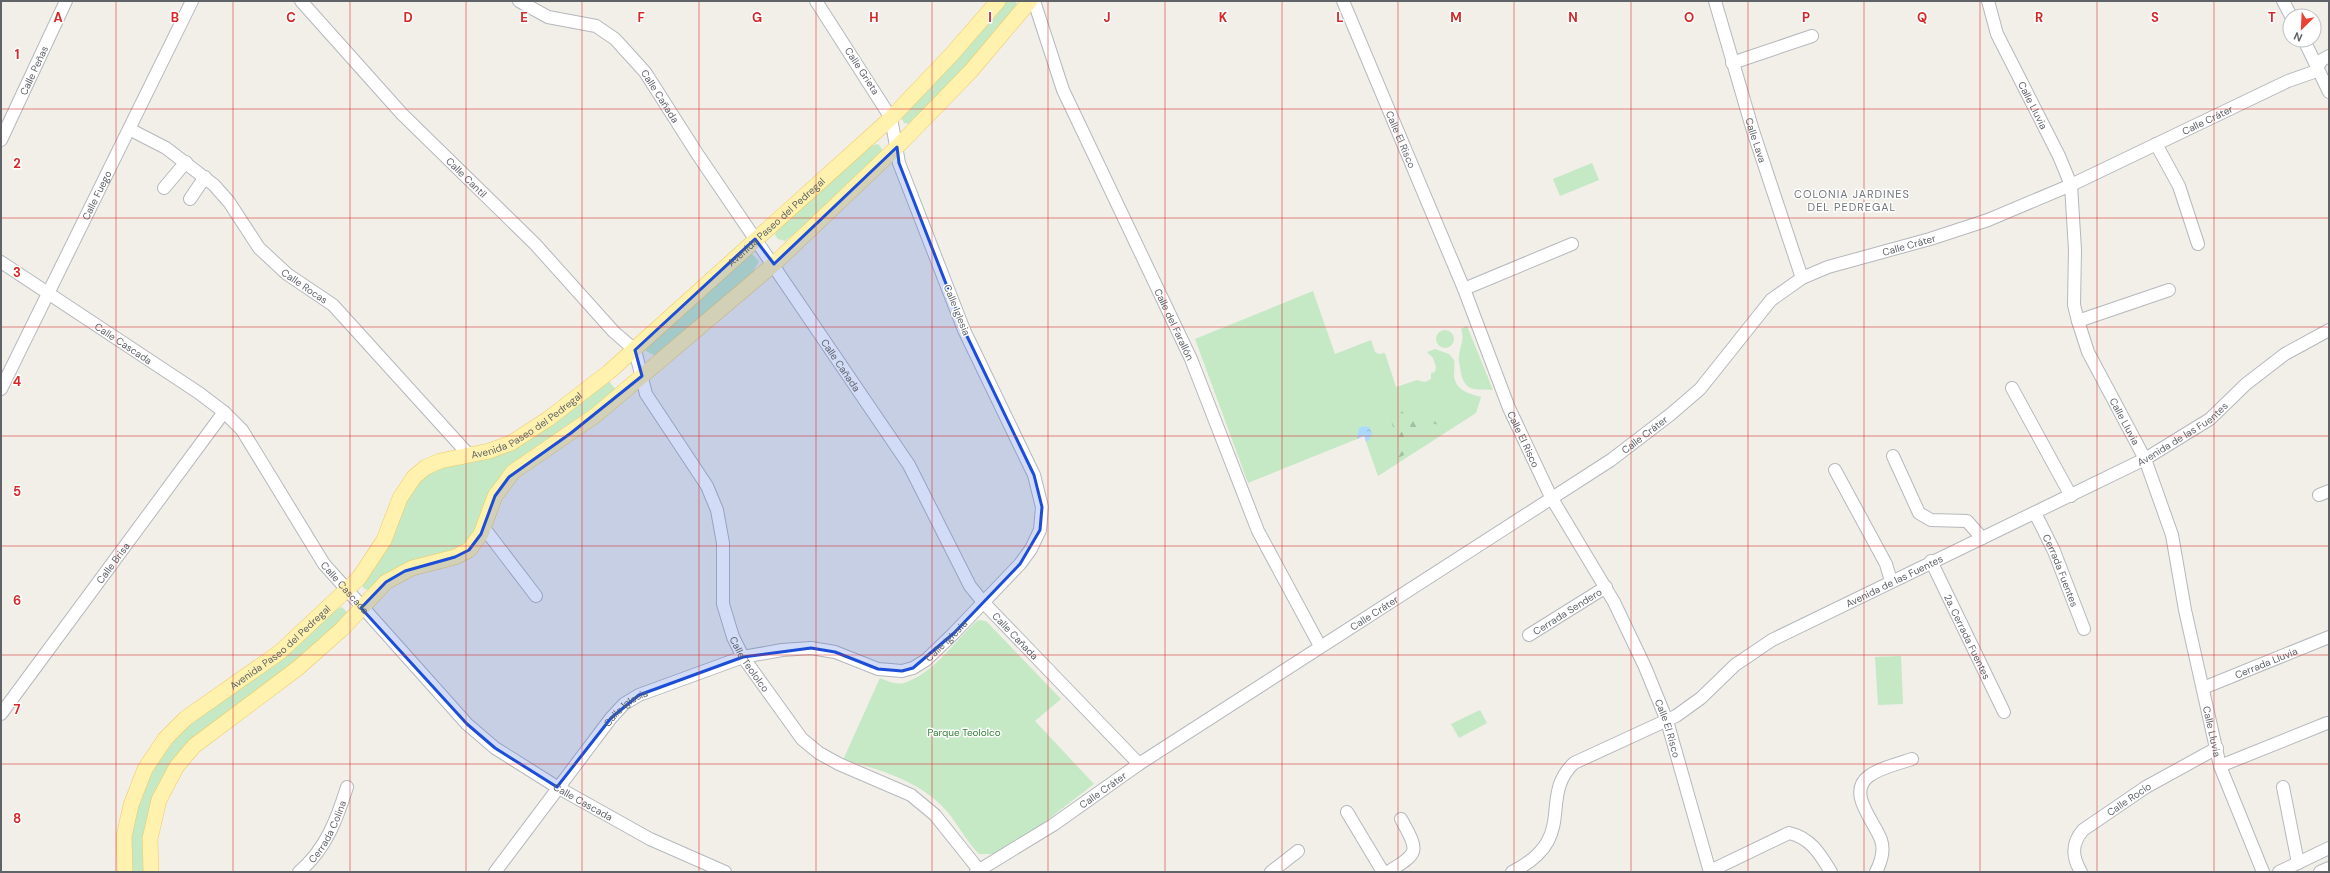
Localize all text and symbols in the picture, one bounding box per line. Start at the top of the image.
north arrow [2282,8,2322,48]
text: A [53,9,63,26]
text: B [171,9,179,26]
text: C [286,9,296,26]
text: D [403,9,413,26]
text: E [520,9,528,26]
text: F [637,9,645,26]
text: G [752,9,762,26]
text: H [869,9,879,26]
text: I [988,9,992,26]
text: J [1103,9,1111,26]
text: K [1219,9,1228,26]
text: L [1336,9,1344,26]
text: M [1450,9,1462,26]
text: N [1568,9,1578,26]
text: O [1684,9,1694,26]
text: P [1802,9,1810,26]
text: Q [1917,9,1927,26]
text: R [2035,9,2043,26]
text: S [2151,9,2159,26]
text: T [2268,9,2276,26]
text: N [2291,29,2304,45]
street label: Calle Peñas [17,44,51,97]
street label: Calle Grieta [842,45,882,97]
text: 1 [15,46,19,63]
street label: Calle Cañada [638,67,682,125]
street label: Calle Lluvia [2016,79,2051,131]
street label: Calle Cráter [2180,102,2235,137]
street label: Calle El Risco [1383,109,1419,170]
street label: Calle Lava [1743,116,1770,164]
street label: Calle Cantil [443,154,490,200]
text: 2 [13,155,21,172]
street label: Calle Fuego [79,168,114,222]
street label: Avenida Paseo del Pedregal [725,174,827,269]
district label: COLONIA JARDINES DEL PEDREGAL [1794,187,1910,214]
street label: Calle Cráter [1881,231,1938,258]
text: 3 [13,264,21,281]
street label: Calle Rocas [279,266,330,306]
street label: Calle Iglesia [941,282,973,338]
street label: Calle del Farallón [1152,286,1197,363]
street label: Calle Cascada [92,319,155,367]
street label: Calle Cañada [818,336,863,394]
text: 4 [13,373,21,390]
street label: Avenida Paseo del Pedregal [470,389,584,461]
street label: Calle Lluvia [2107,395,2143,447]
street label: Avenida de las Fuentes [2135,399,2230,468]
street label: Calle El Risco [1505,409,1543,470]
street label: Calle Cráter [1619,412,1670,456]
text: 5 [13,483,21,500]
street label: Cerrada Fuentes [2040,532,2081,608]
street label: Calle Brisa [93,540,132,586]
street label: Avenida de las Fuentes [1843,552,1945,610]
street label: Calle Cascada [318,559,372,617]
street label: Cerrada Sendero [1530,585,1604,638]
text: 6 [13,592,21,609]
street label: Calle Cráter [1347,592,1401,633]
street label: 2a. Cerrada Fuentes [1941,592,1994,681]
street label: Avenida Paseo del Pedregal [227,602,333,692]
street label: Calle Cañada [990,609,1041,662]
street label: Calle Iglesia [922,617,970,664]
street label: Calle Teololco [727,634,772,694]
street label: Cerrada Lluvia [2233,644,2299,681]
street label: Calle Iglesia [600,686,649,729]
street label: Calle El Risco [1652,697,1684,759]
text: 7 [14,701,21,718]
street label: Calle Lluvia [2200,705,2224,758]
park label: Parque Teololco [927,726,1001,739]
street label: Calle Cráter [1076,769,1129,811]
street label: Calle Rocío [2104,779,2153,819]
street label: Calle Cascada [551,780,615,823]
street label: Cerrada Colina [305,799,349,865]
text: 8 [13,810,21,827]

